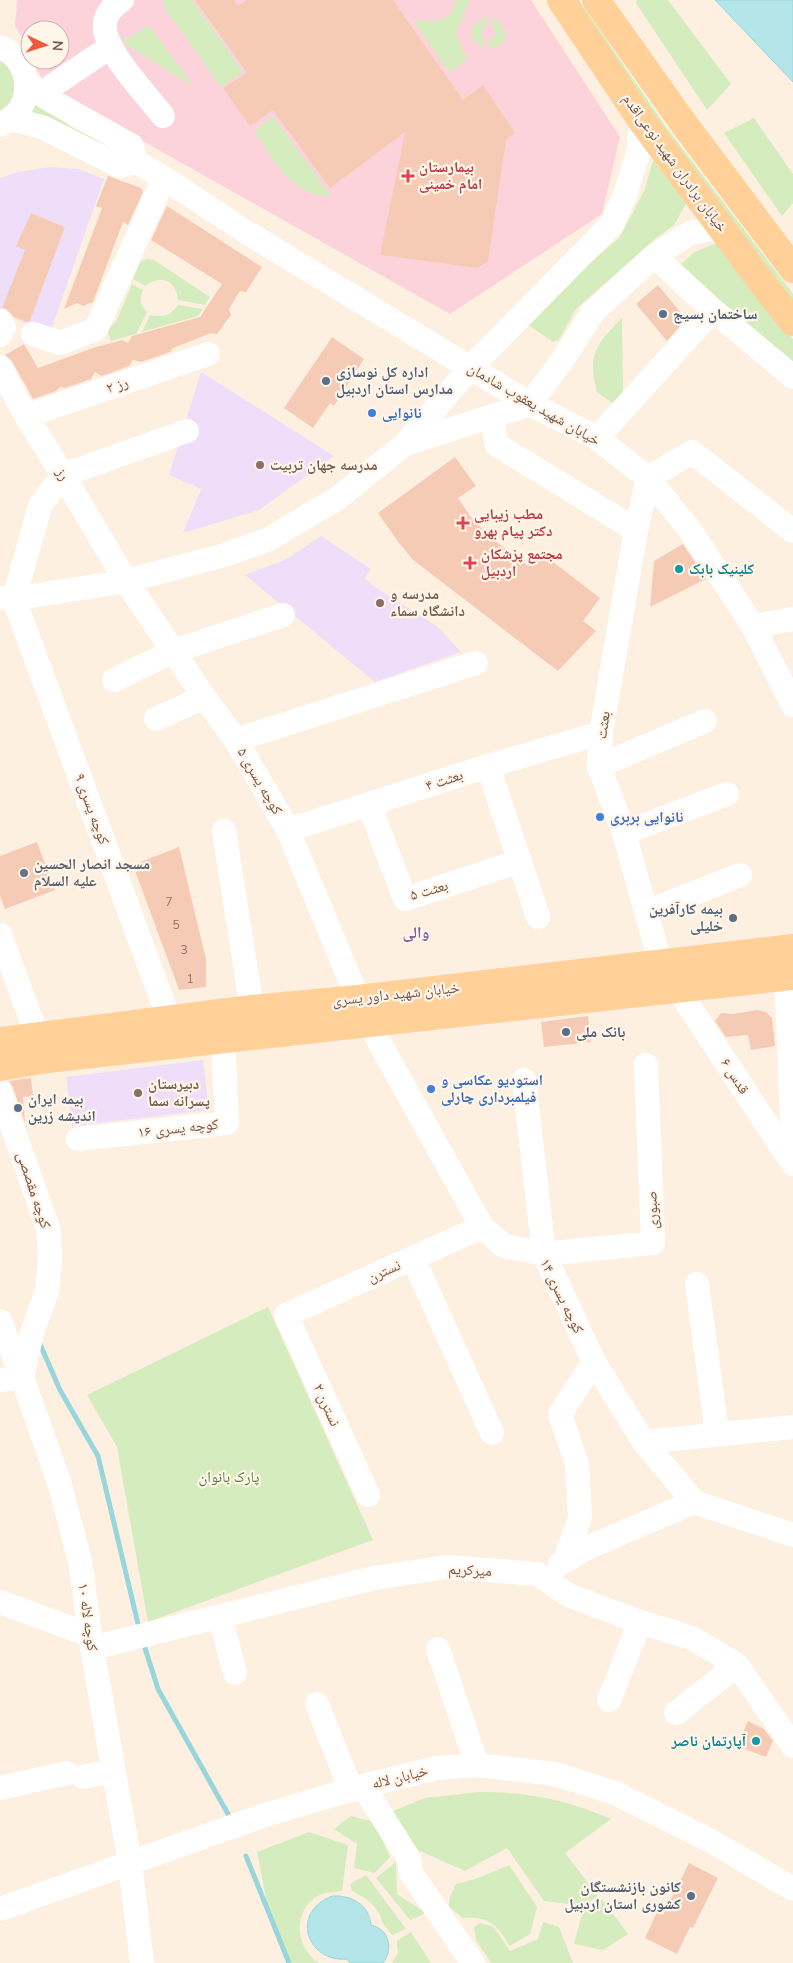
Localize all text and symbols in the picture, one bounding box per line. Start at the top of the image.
north arrow [20,20,70,70]
text: N [48,40,67,52]
street label: خیابان برادران شهید نوعی‌اقدم [618,90,732,237]
place label: بیمارستان امام خمینی [419,157,482,194]
marker: بیمارستان امام خمینی [401,169,415,183]
place label: ساختمان بسیج [673,304,757,324]
marker: ساختمان بسیج [657,308,669,320]
street label: خیابان شهید یعقوب شادمان [464,358,604,450]
place label: اداره کل نوسازی مدارس استان اردبیل [336,362,453,399]
street label: رز ۲ [103,372,131,398]
marker: اداره کل نوسازی مدارس استان اردبیل [320,375,332,387]
place label: نانوایی [382,403,422,423]
marker: نانوایی [366,407,378,419]
place label: مدرسه جهان تربیت [270,455,378,475]
marker: مدرسه جهان تربیت [254,459,266,471]
street label: رز [51,463,75,484]
place label: مطب زیبایی دکتر پیام بهرو [474,504,552,541]
marker: مطب زیبایی دکتر پیام بهرو [456,516,470,530]
place label: مجتمع پزشکان اردبیل [481,544,563,581]
marker: مجتمع پزشکان اردبیل [463,556,477,570]
place label: کلینیک بابک [689,559,755,579]
marker: کلینیک بابک [673,563,685,575]
place label: مدرسه و دانشگاه سماء [390,584,465,621]
marker: مدرسه و دانشگاه سماء [374,597,386,609]
street label: بعثت [591,710,615,740]
street label: کوچه یسری ۵ [233,744,287,818]
street label: بعثت ۴ [423,765,465,795]
street label: کوچه یسری ۹ [70,771,114,847]
place label: نانوایی بربری [610,807,683,827]
marker: نانوایی بربری [594,811,606,823]
place label: مسجد انصار الحسین علیه السلام [34,854,150,891]
marker: مسجد انصار الحسین علیه السلام [18,867,30,879]
street label: بعثت ۵ [408,875,450,905]
house number: 7 [165,894,173,910]
place label: بیمه کارآفرین خلیلی [649,899,723,936]
marker: بیمه کارآفرین خلیلی [727,912,739,924]
house number: 5 [172,917,180,933]
district label: والی [402,922,430,944]
house number: 3 [180,942,188,958]
house number: 1 [186,971,194,987]
street label: خیابان شهید داور یسری [331,977,461,1011]
place label: بانک ملی [576,1022,625,1042]
marker: بانک ملی [560,1026,572,1038]
street label: قدس ۶ [716,1054,754,1098]
place label: استودیو عکاسی و فیلمبرداری چارلی [441,1070,543,1107]
place label: دبیرستان پسرانه سما [148,1074,210,1111]
marker: استودیو عکاسی و فیلمبرداری چارلی [425,1083,437,1095]
marker: دبیرستان پسرانه سما [132,1087,144,1099]
place label: بیمه ایران اندیشه زرین [28,1089,96,1126]
marker: بیمه ایران اندیشه زرین [12,1102,24,1114]
street label: کوچه یسری ۱۶ [137,1114,219,1142]
street label: کوچه مقصصی [12,1149,56,1231]
street label: صبوری [641,1191,663,1229]
street label: نسترن [364,1255,404,1287]
street label: کوچه یسری ۱۴ [535,1255,589,1337]
street label: نسترن ۲ [309,1380,345,1430]
park label: پارک بانوان [199,1467,259,1487]
street label: میرکریم [448,1559,492,1581]
street label: کوچه لاله ۱۰ [73,1582,103,1652]
place label: آپارتمان ناصر [671,1731,747,1751]
marker: آپارتمان ناصر [750,1735,762,1747]
street label: خیابان لاله [370,1760,431,1794]
place label: کانون بازنشستگان کشوری استان اردبیل [565,1877,681,1914]
marker: کانون بازنشستگان کشوری استان اردبیل [685,1890,697,1902]

